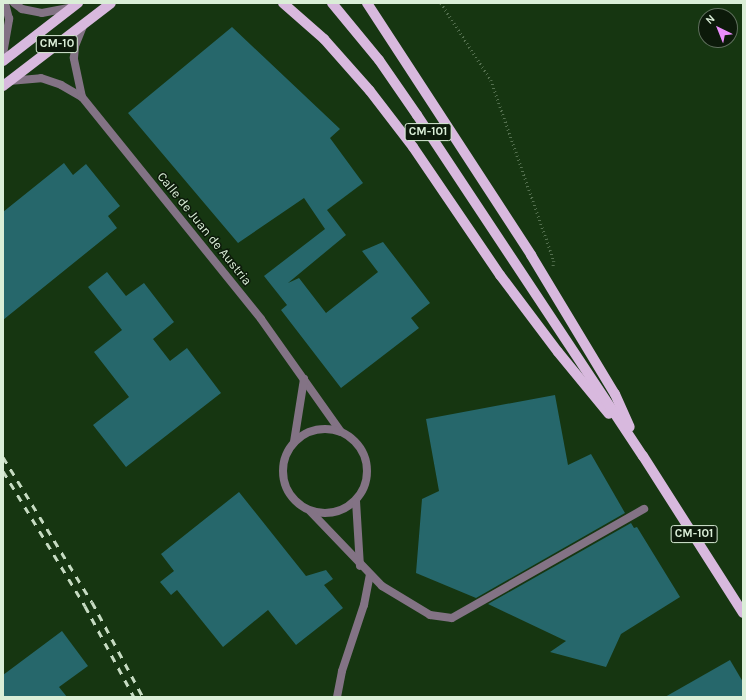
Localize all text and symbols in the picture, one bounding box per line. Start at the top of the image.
north arrow [698,8,738,48]
text: N [703,12,717,27]
road number: CM-10 [35,34,79,54]
road number: CM-101 [404,122,452,142]
street label: Calle de Juan de Austria [154,169,254,289]
road number: CM-101 [670,524,718,544]

